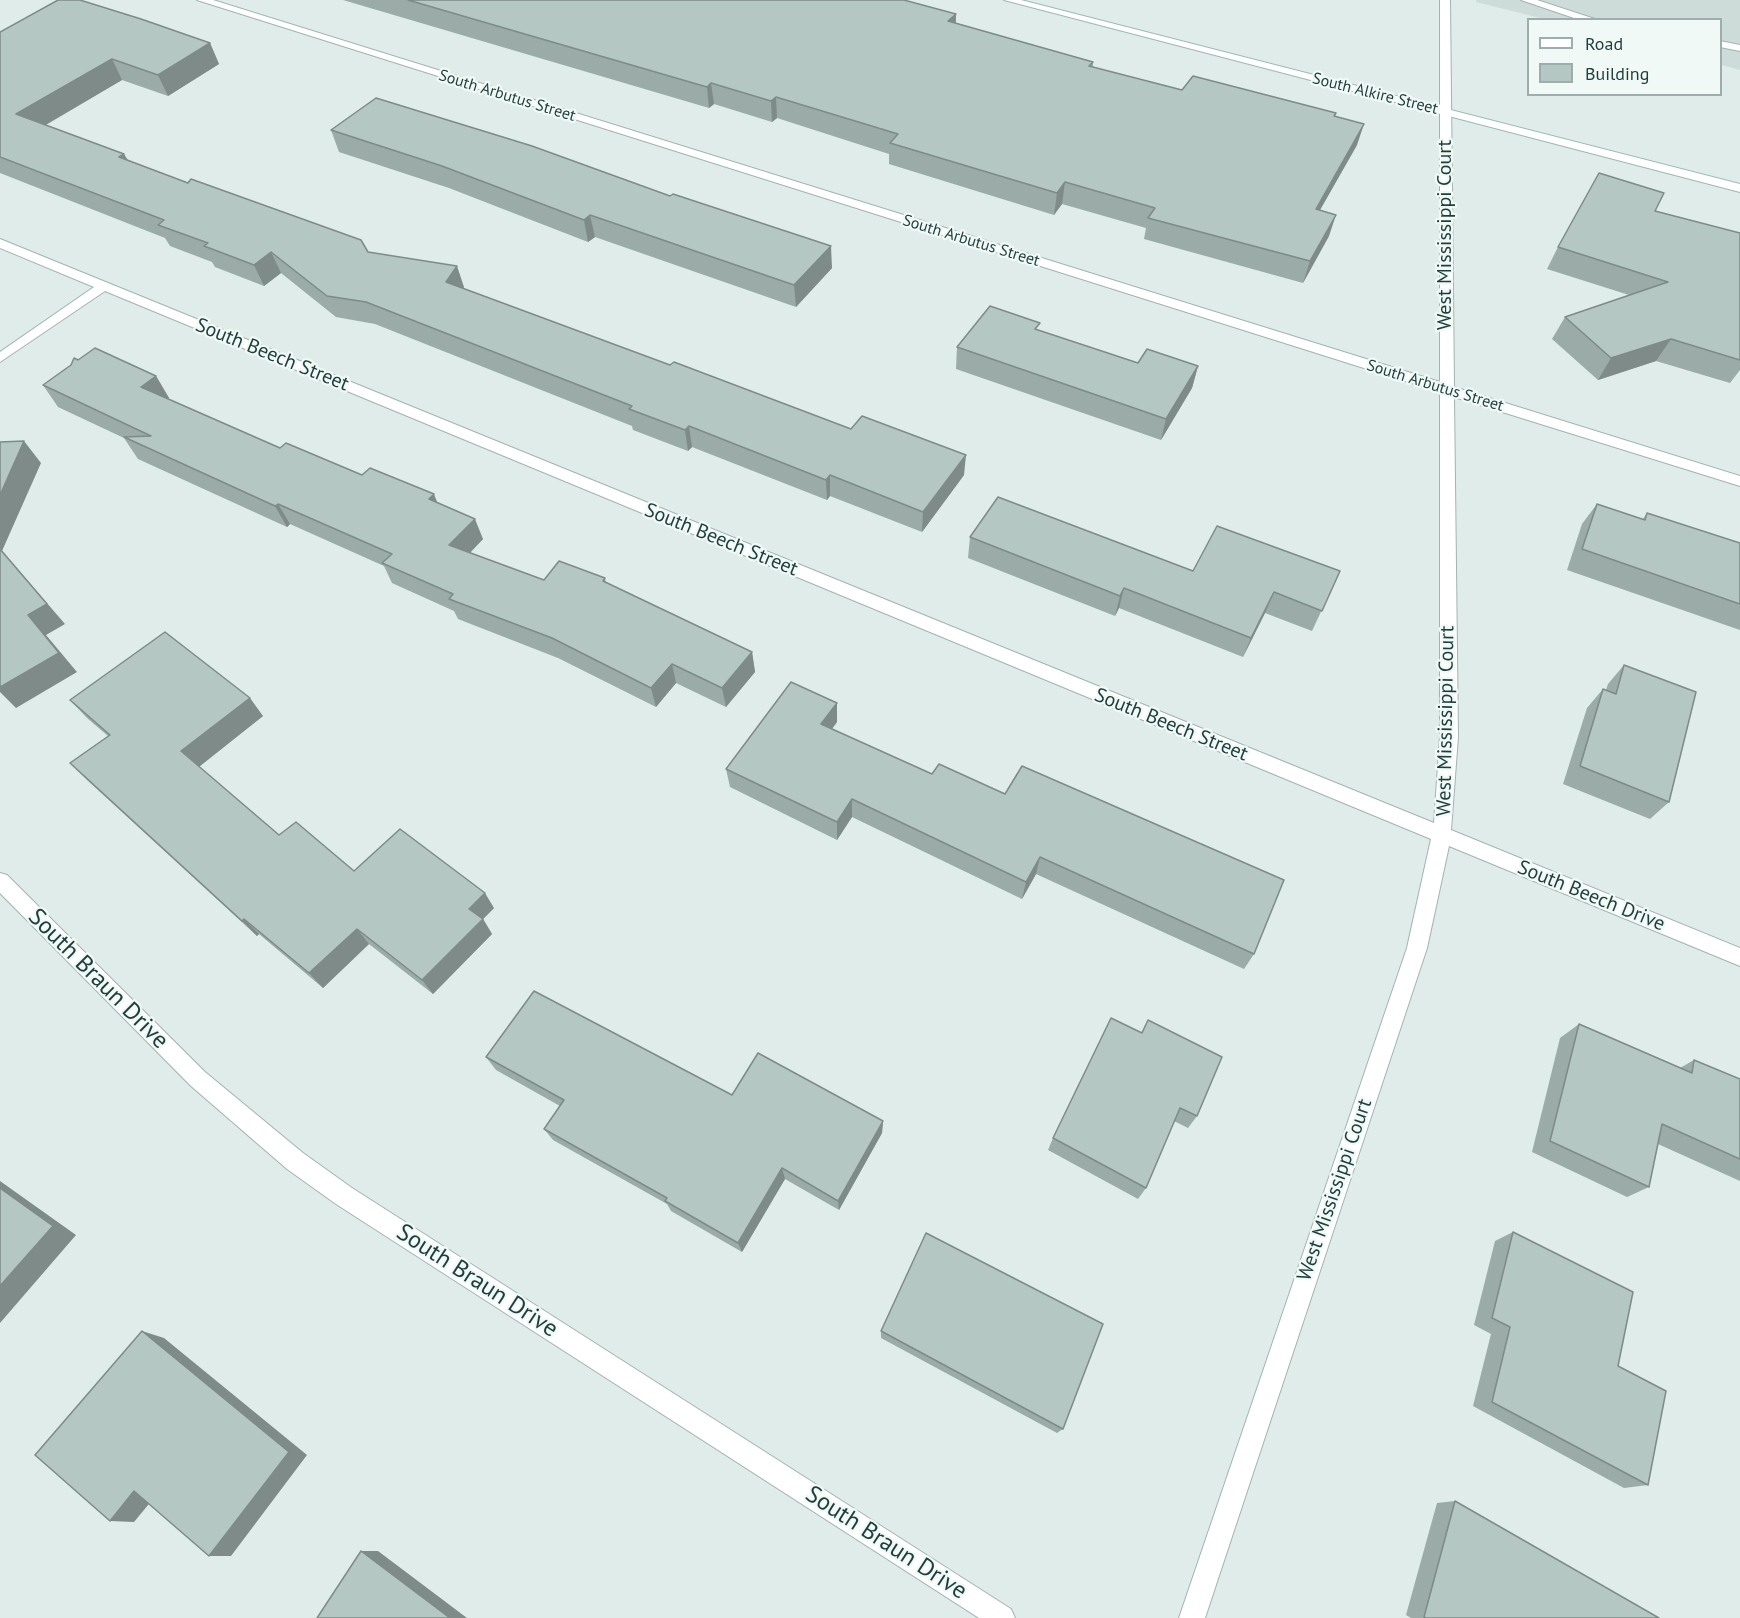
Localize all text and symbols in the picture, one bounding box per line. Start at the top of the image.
legend [1527,18,1722,96]
text: Road [1585,32,1623,55]
text: Building [1585,62,1649,85]
street label: South Arbutus Street [436,66,578,126]
street label: South Alkire Street [1310,69,1440,119]
street label: West Mississippi Court [1433,140,1457,330]
street label: South Arbutus Street [900,211,1042,271]
street label: South Beech Street [192,313,352,397]
street label: South Arbutus Street [1364,356,1506,416]
street label: South Beech Street [641,498,801,582]
street label: West Mississippi Court [1432,625,1460,817]
street label: South Beech Street [1091,683,1251,767]
street label: South Beech Drive [1514,855,1668,937]
street label: South Braun Drive [22,903,174,1055]
street label: West Mississippi Court [1293,1096,1377,1284]
street label: South Braun Drive [391,1218,563,1344]
street label: South Braun Drive [800,1480,972,1606]

